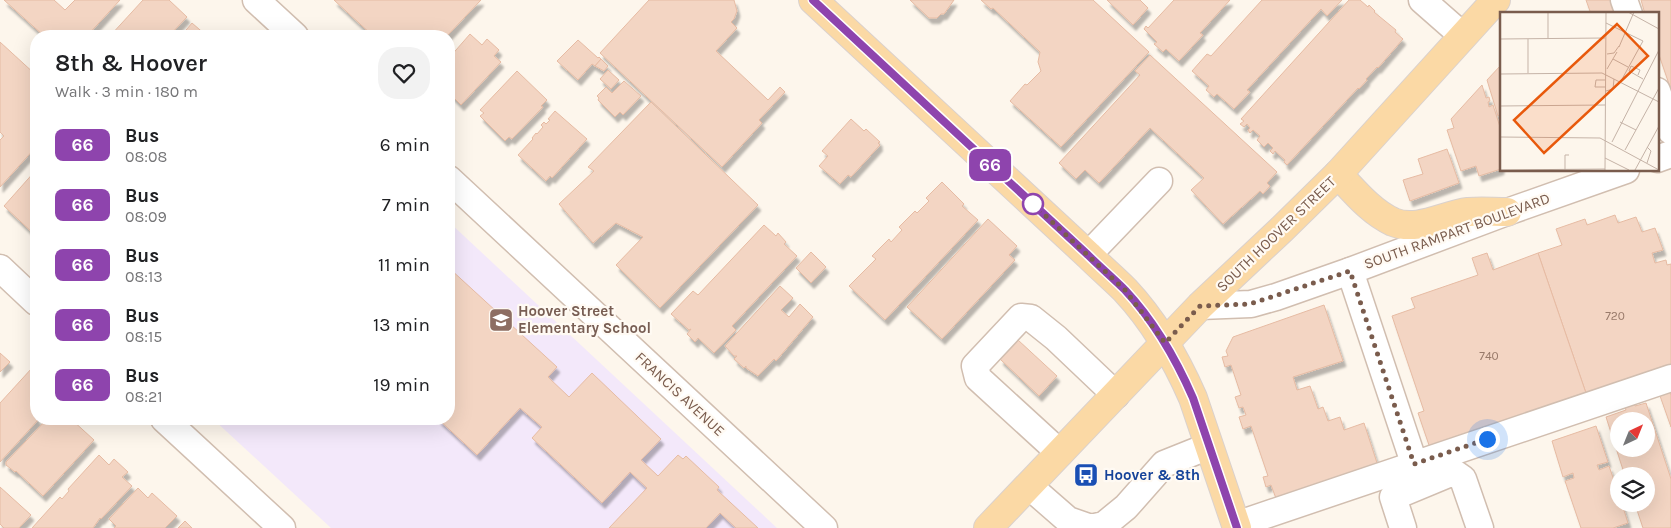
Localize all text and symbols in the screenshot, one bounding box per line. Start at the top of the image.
inset map [1500,12,1658,171]
button: heart [378,47,430,99]
text: 8th & Hoover [55,49,207,77]
text: Walk · 3 min · 180 m [55,82,198,101]
text: Bus [125,125,159,147]
text: 66 [72,134,93,156]
text: 6 min [380,134,430,156]
text: 08:08 [125,147,167,166]
line badge: 66 [968,149,1012,181]
text: 66 [979,154,1001,176]
street label: SOUTH HOOVER STREET [1213,172,1340,296]
text: Bus [125,185,159,207]
street label: SOUTH RAMPART BOULEVARD [1362,189,1552,273]
unlabelled marker [1022,193,1044,215]
text: 66 [72,194,93,216]
text: 7 min [382,194,430,216]
text: 08:09 [125,207,167,226]
text: Bus [125,245,159,267]
text: 66 [72,254,93,276]
text: 11 min [378,254,430,276]
text: 08:13 [125,267,163,286]
place label: Hoover Street Elementary School [518,302,651,337]
text: Bus [125,305,159,327]
school or university icon: Hoover Street Elementary School [488,307,514,333]
house number: 720 [1605,309,1625,323]
text: 66 [72,314,93,336]
text: 13 min [373,314,430,336]
text: 08:15 [125,327,162,346]
street label: FRANCIS AVENUE [632,348,728,440]
house number: 740 [1479,349,1499,363]
text: Bus [125,365,159,387]
text: 66 [72,374,93,396]
text: 19 min [373,374,430,396]
text: 08:21 [125,387,163,406]
north arrow [1610,412,1655,458]
map controls [1610,412,1655,512]
your location [1475,427,1500,452]
bus stop icon: Hoover & 8th [1073,462,1099,488]
place label: Hoover & 8th [1104,466,1200,484]
button: layers [1610,467,1655,512]

